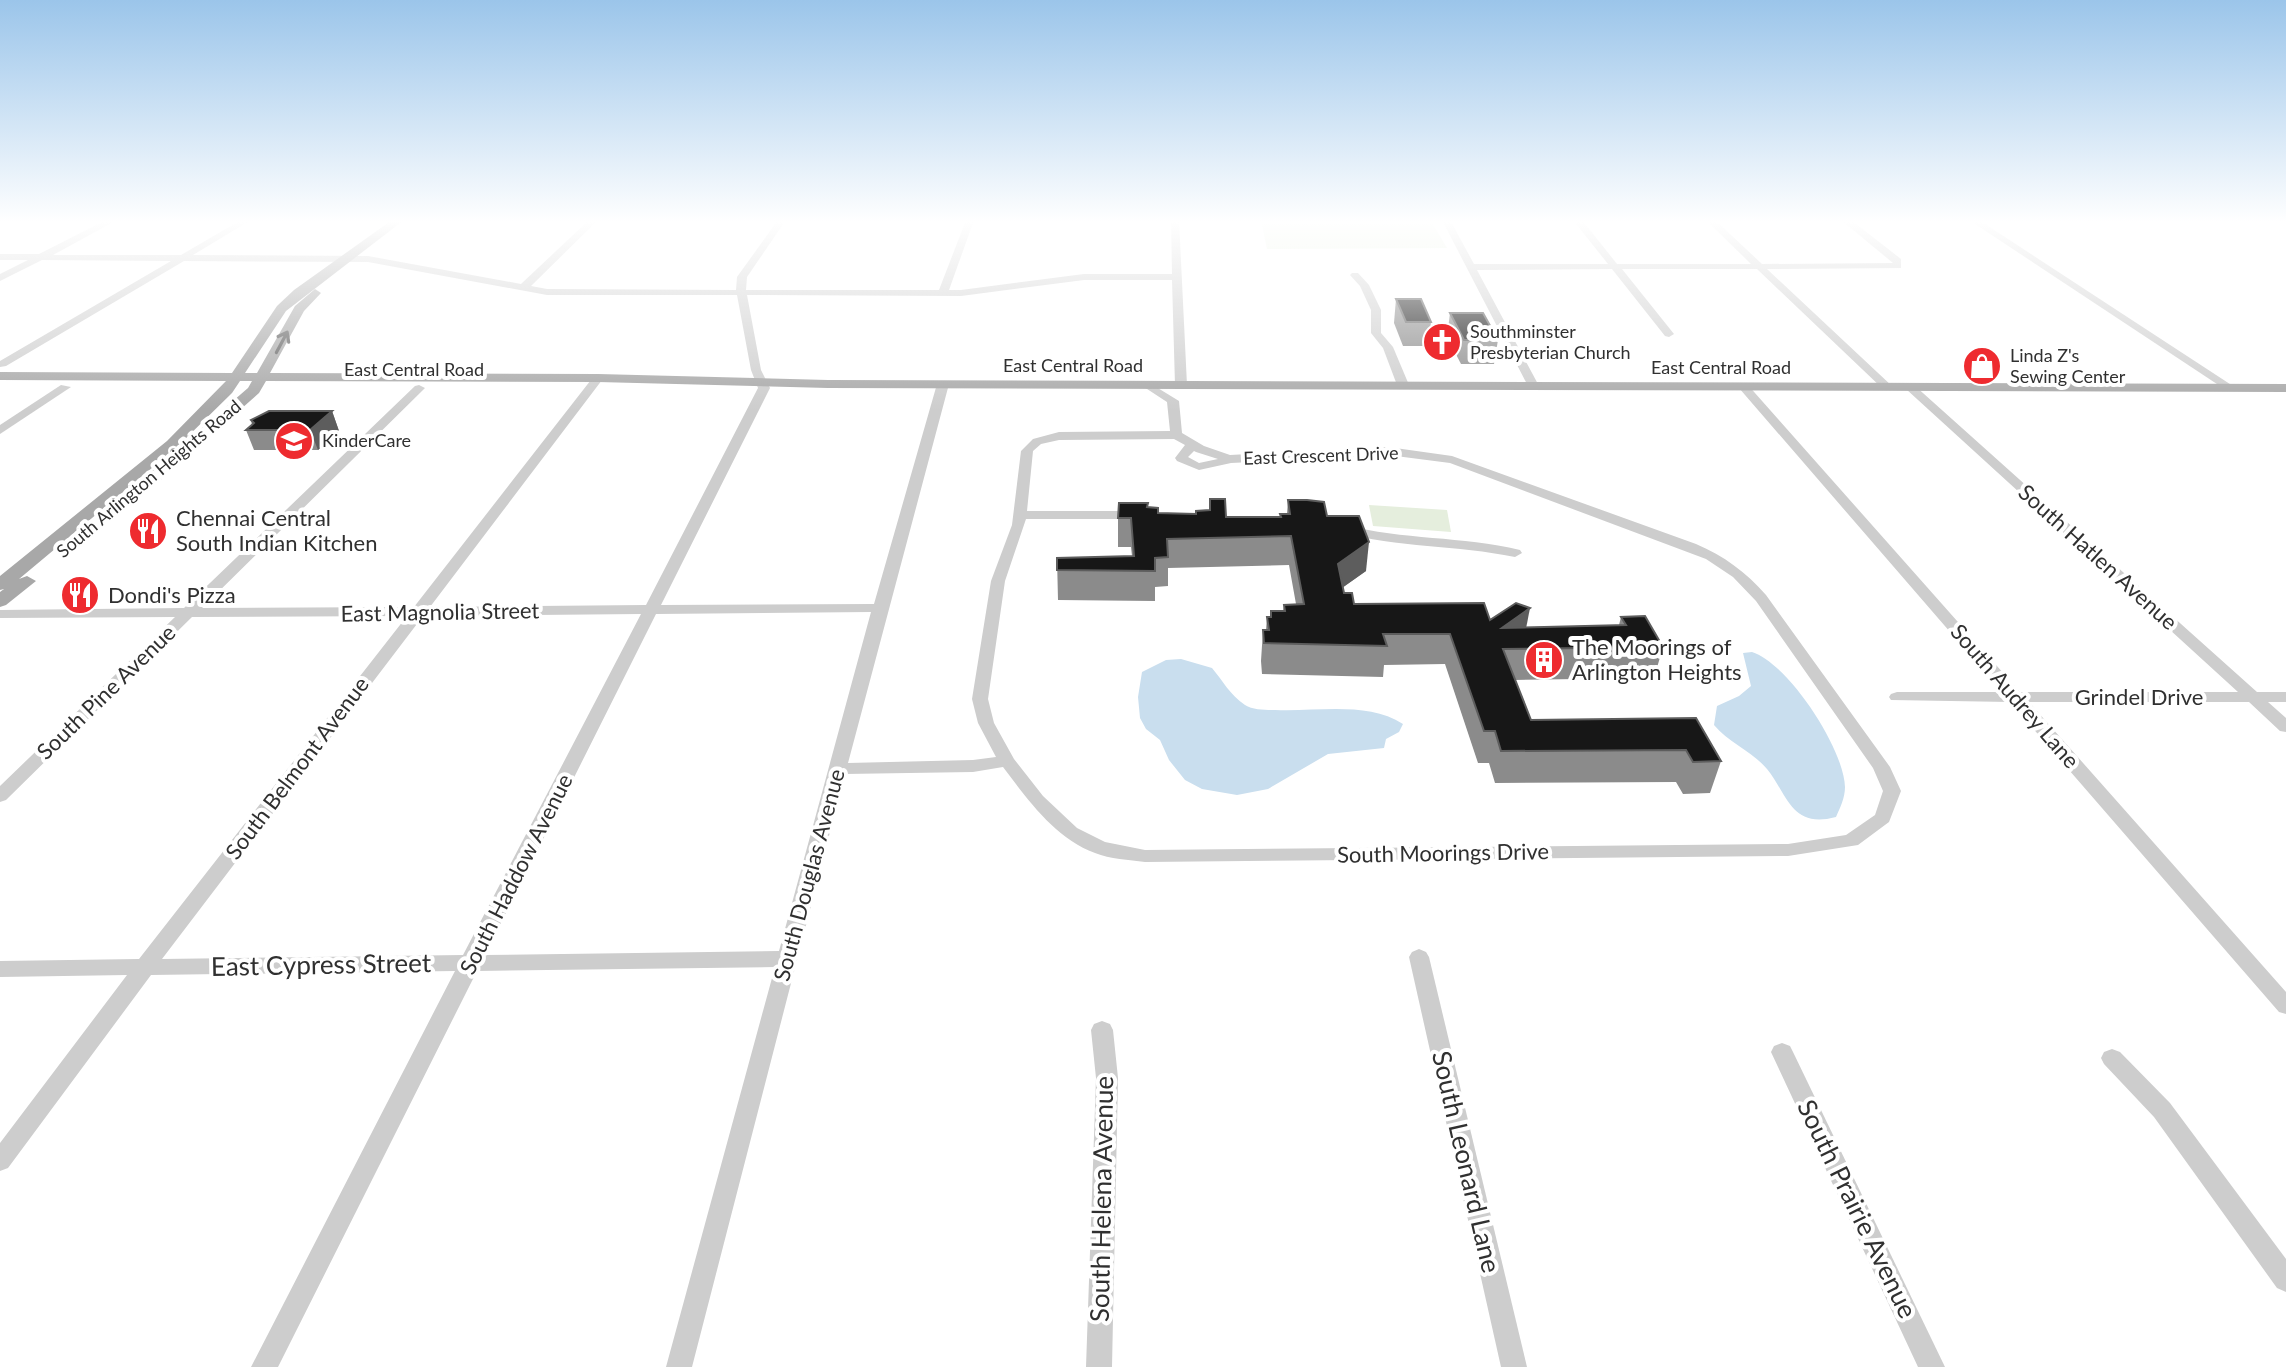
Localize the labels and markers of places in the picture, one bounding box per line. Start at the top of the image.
place label: Southminster Presbyterian Church [1470,320,1631,363]
church icon: Southminster Presbyterian Church [1421,321,1463,363]
place label: Linda Z's Sewing Center [2010,344,2126,387]
shop icon: Linda Z's Sewing Center [1961,345,2003,387]
school or university icon: KinderCare [273,420,315,462]
place label: KinderCare [322,429,411,451]
place label: Chennai Central South Indian Kitchen [176,504,377,556]
restaurant icon: Chennai Central South Indian Kitchen [127,510,169,552]
restaurant icon: Dondi's Pizza [59,574,101,616]
place label: Dondi's Pizza [108,581,236,608]
place label: The Moorings of Arlington Heights [1572,633,1742,685]
building icon: The Moorings of Arlington Heights [1523,639,1565,681]

